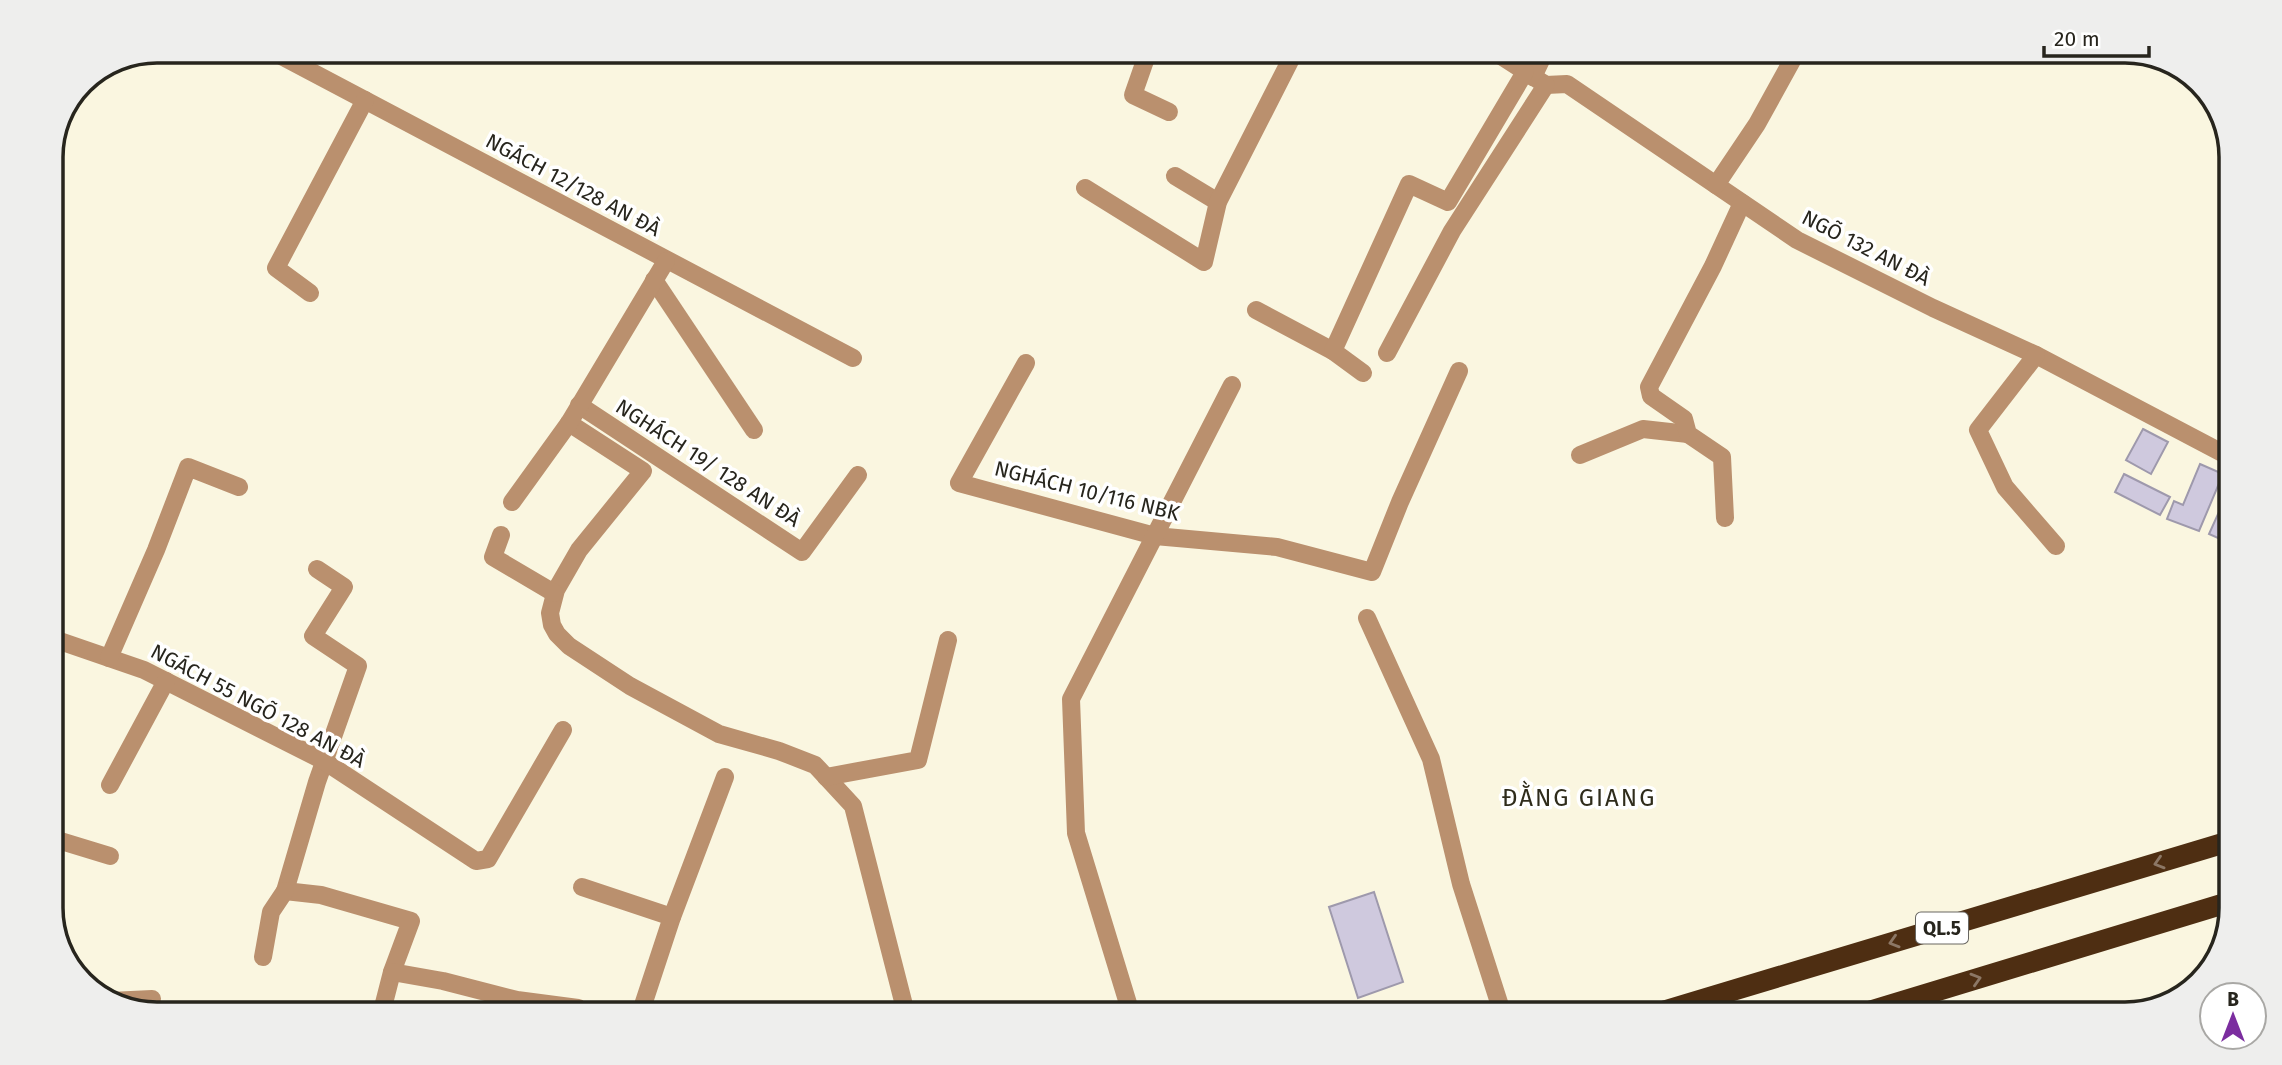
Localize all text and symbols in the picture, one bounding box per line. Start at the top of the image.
scale bar [2044,14,2149,58]
text: 20 m [2054,26,2100,52]
street label: NGÁCH 12/128 AN ĐÀ [481,128,665,242]
street label: NGÕ 132 AN ĐÀ [1797,205,1935,291]
street label: NGHÁCH 19/ 128 AN ĐÀ [611,393,805,533]
street label: NGHÁCH 10/116 NBK [992,455,1183,527]
street label: NGÁCH 55 NGÕ 128 AN ĐÀ [146,638,370,774]
district label: ĐẰNG GIANG [1502,780,1656,812]
one-way arrow [2153,854,2165,869]
road number: QL.5 [1916,912,1968,944]
one-way arrow [1888,934,1900,949]
one-way arrow [1969,973,1981,987]
north arrow [2198,981,2268,1051]
text: B [2227,988,2239,1011]

